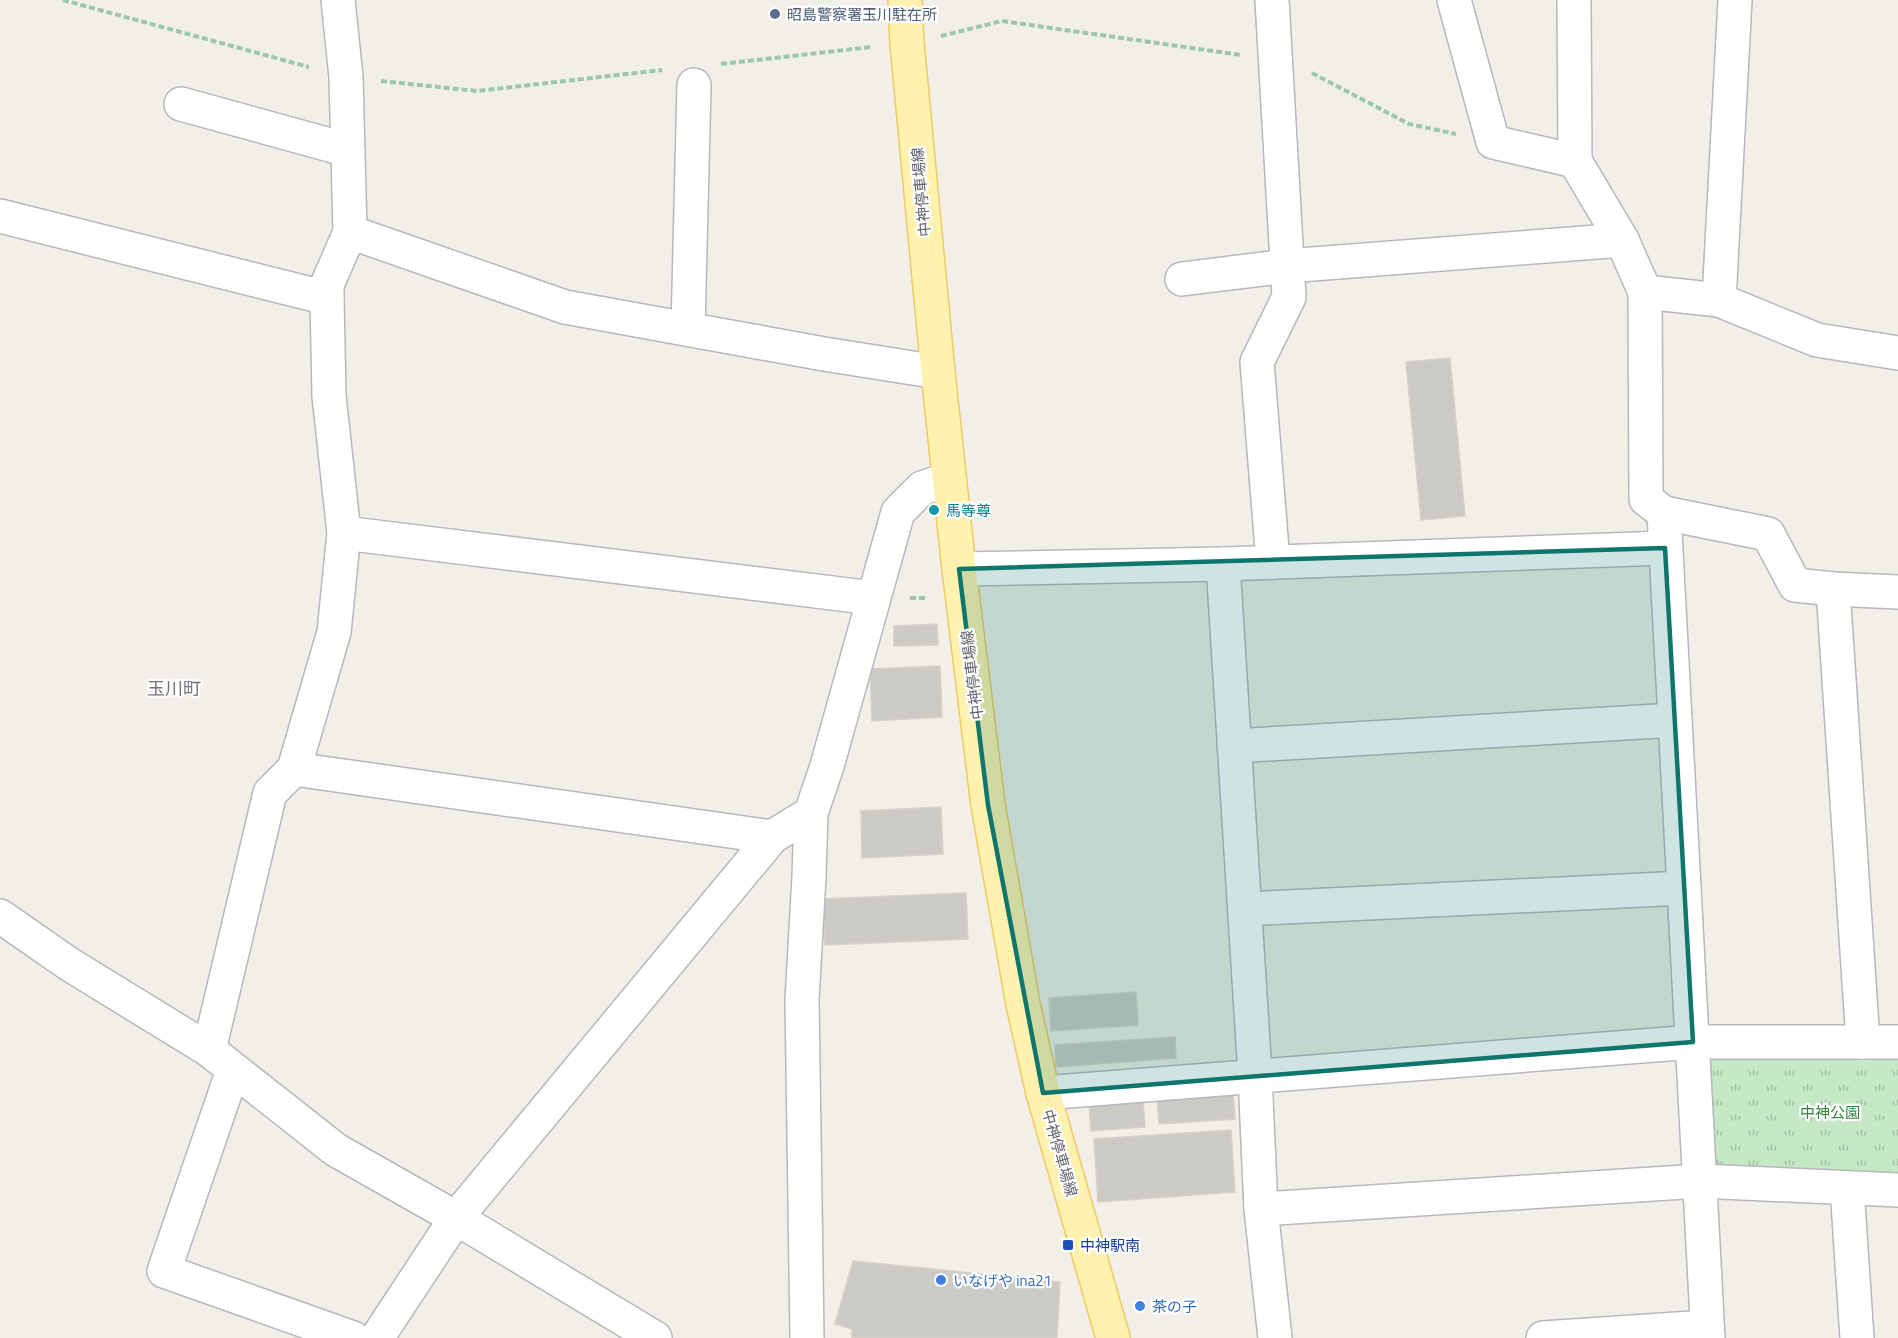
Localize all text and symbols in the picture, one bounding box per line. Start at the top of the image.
place label: 昭島警察署玉川駐在所 [787,3,937,26]
marker: 昭島警察署玉川駐在所 [768,7,782,21]
street label: 中神停車場線 [906,146,936,238]
place label: 馬等尊 [946,499,991,522]
marker: 馬等尊 [927,503,941,517]
street label: 中神停車場線 [955,629,989,721]
district label: 玉川町 [147,675,201,702]
park label: 中神公園 [1800,1101,1860,1124]
street label: 中神停車場線 [1037,1107,1083,1199]
place label: 中神駅南 [1080,1234,1140,1257]
marker: 中神駅南 [1061,1238,1075,1252]
place label: いなげや ina21 [953,1269,1052,1292]
marker: いなげや ina21 [934,1273,948,1287]
place label: 茶の子 [1152,1295,1197,1318]
marker: 茶の子 [1133,1299,1147,1313]

